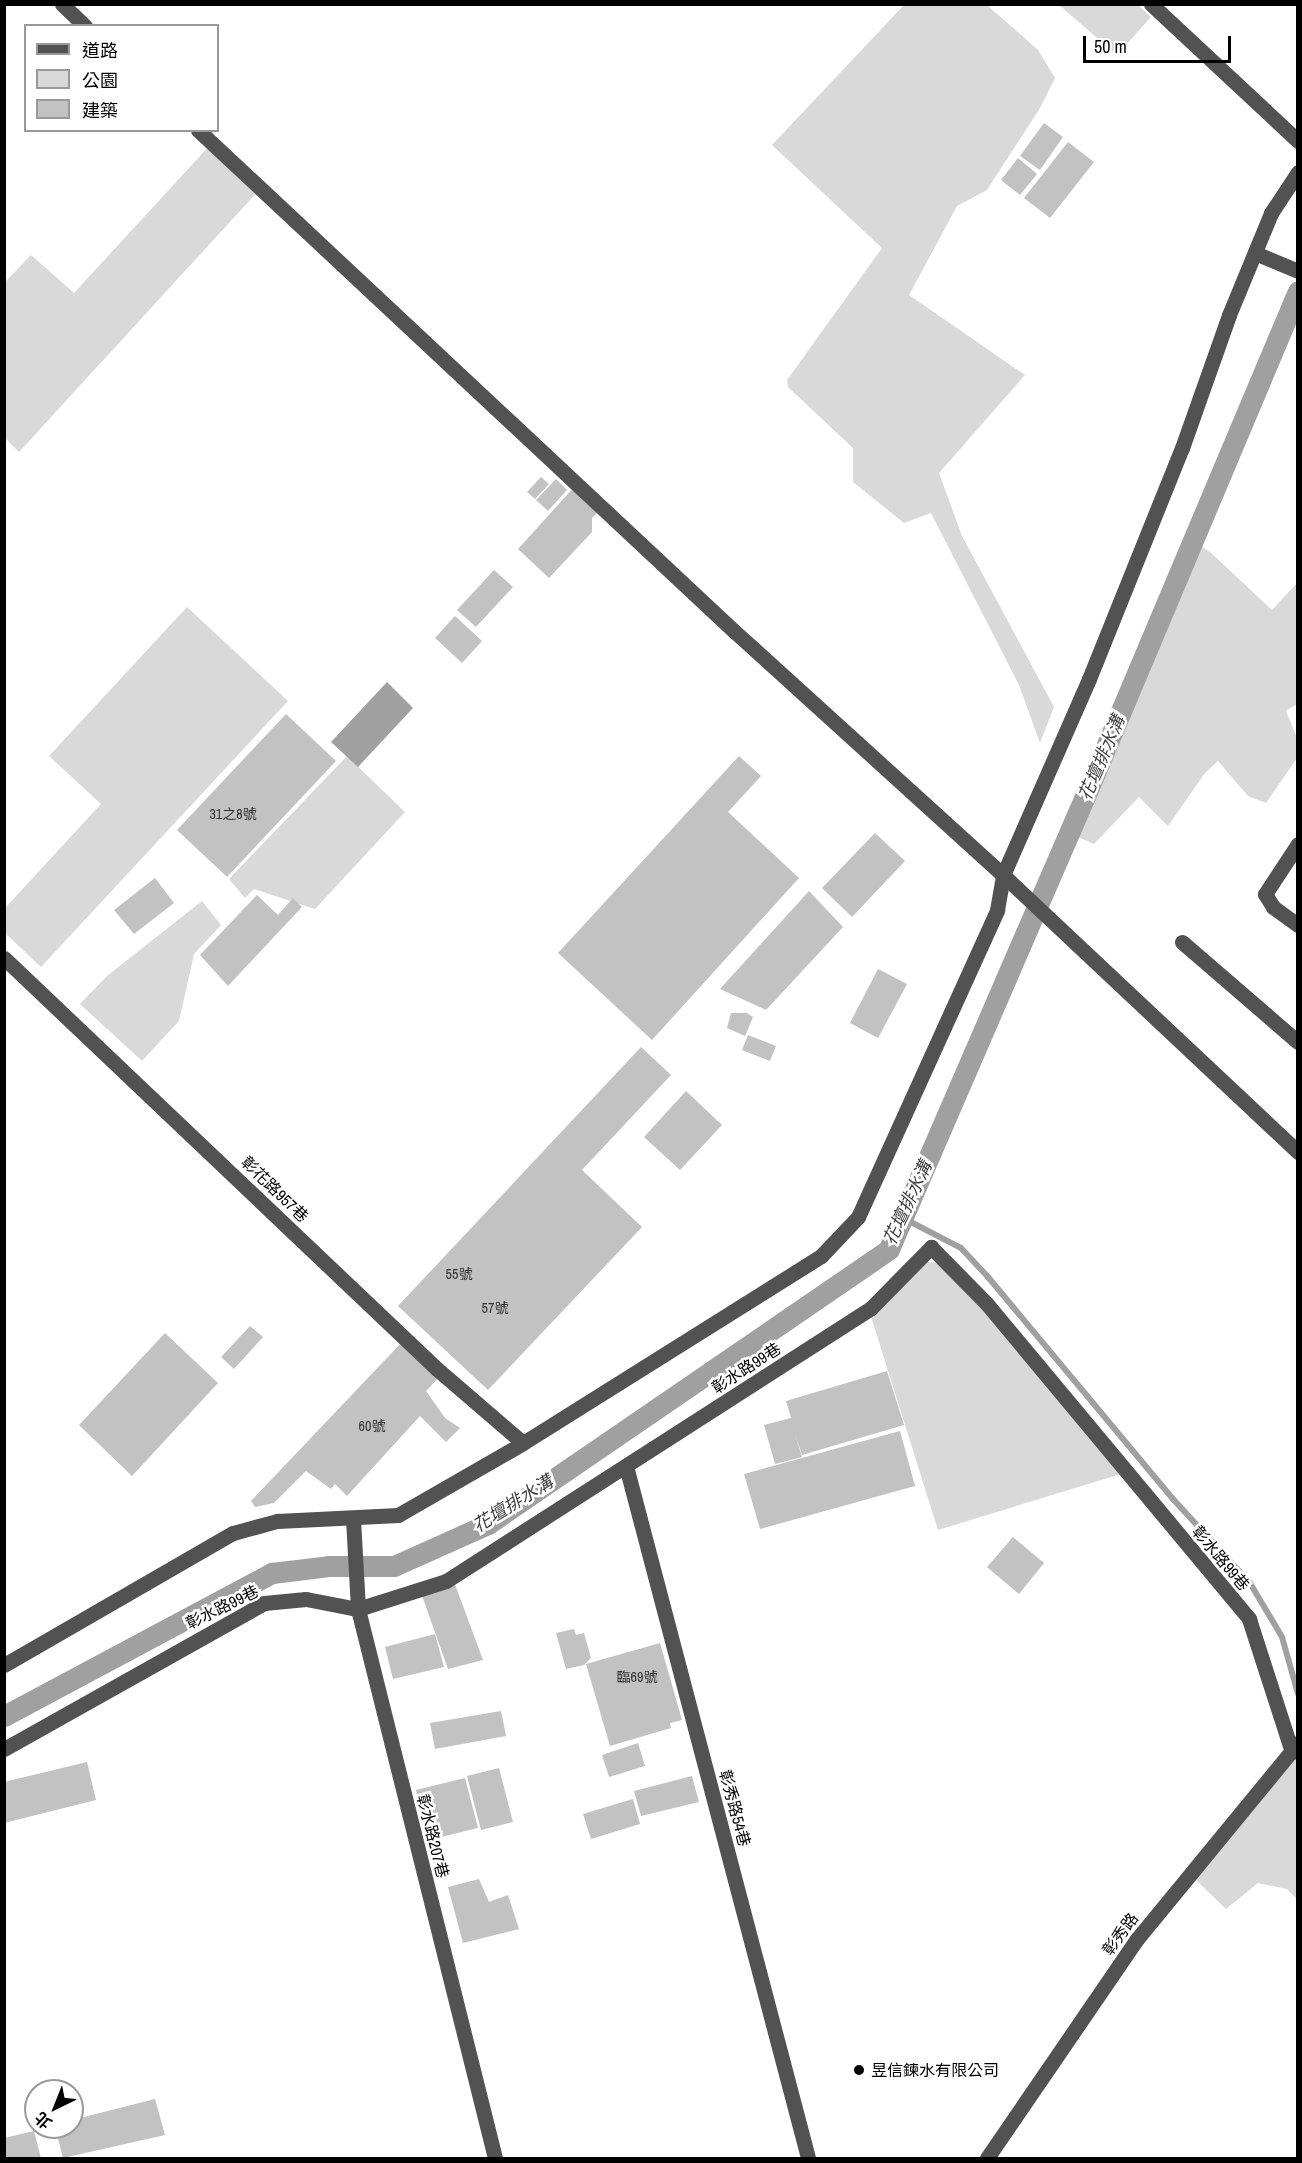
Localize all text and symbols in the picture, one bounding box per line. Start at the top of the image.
legend [24,24,219,132]
scale bar [1086,24,1234,62]
text: 50 m [1094,34,1127,59]
text: 道路 [82,38,118,63]
text: 公園 [82,68,118,93]
text: 建築 [82,98,118,123]
water label: 花壇排水溝 [1074,712,1130,804]
house number: 31之8號 [209,806,257,822]
street label: 彰花路957巷 [237,1152,313,1226]
water label: 花壇排水溝 [879,1158,937,1248]
house number: 55號 [446,1266,472,1282]
house number: 57號 [482,1300,508,1316]
street label: 彰水路99巷 [708,1339,784,1397]
house number: 60號 [359,1418,385,1434]
water label: 花壇排水溝 [469,1471,557,1537]
street label: 彰水路99巷 [1188,1522,1254,1594]
street label: 彰水路99巷 [182,1581,262,1633]
house number: 臨69號 [617,1669,657,1685]
street label: 彰秀路54巷 [716,1768,754,1848]
street label: 彰水路207巷 [413,1792,453,1880]
street label: 彰秀路 [1098,1909,1142,1959]
place label: 昱信鍊水有限公司 [871,2060,999,2080]
marker: 昱信鍊水有限公司 [852,2063,866,2077]
north arrow [24,2079,84,2139]
text: 北 [30,2107,56,2134]

